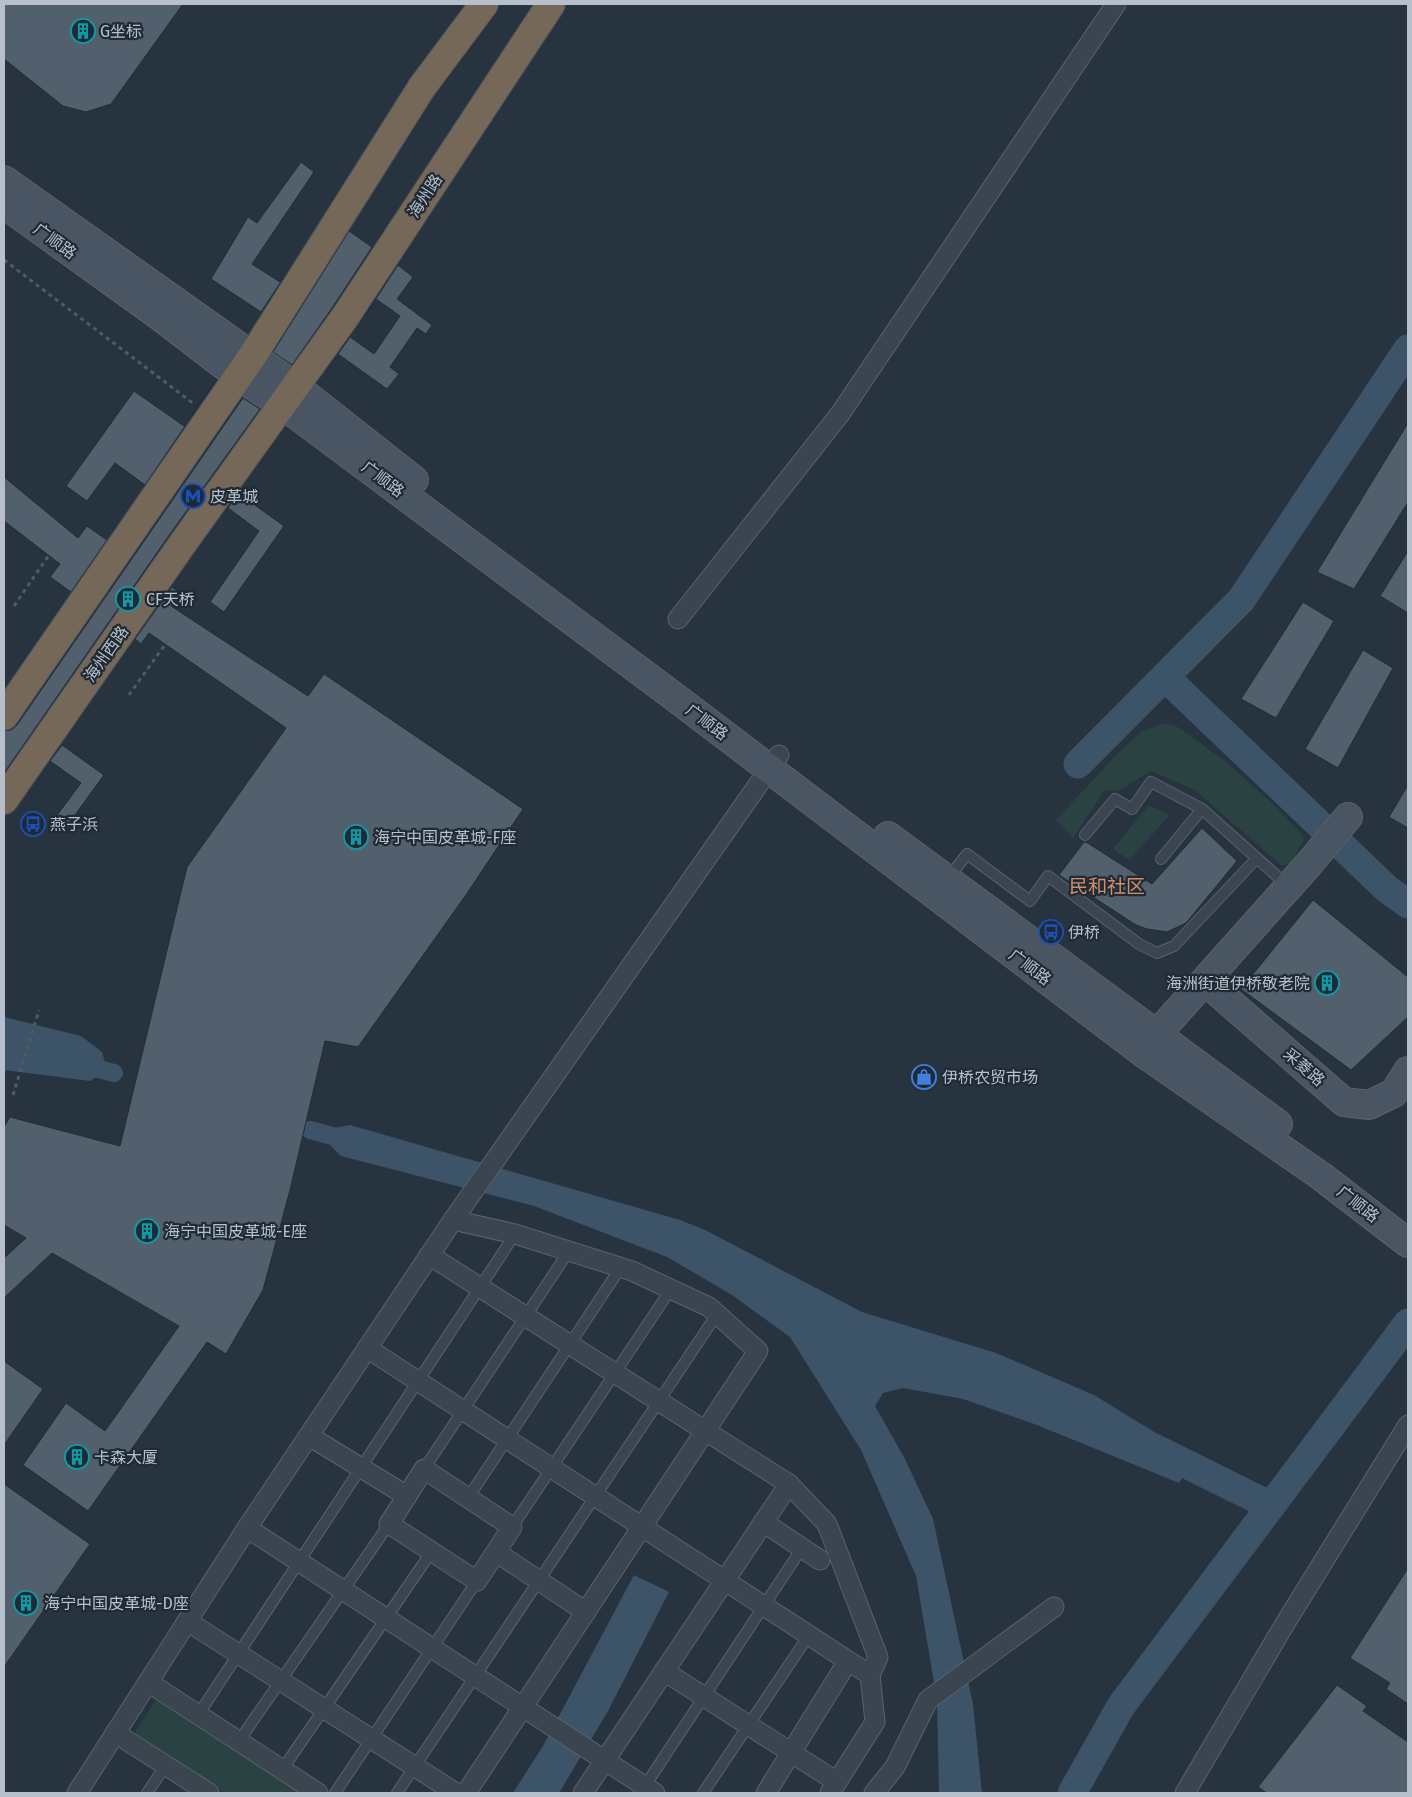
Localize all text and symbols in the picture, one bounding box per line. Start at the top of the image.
building icon: G坐标 [70,18,96,44]
place label: G坐标 [100,22,142,41]
street label: 海州路 [404,171,446,221]
street label: 广顺路 [30,219,80,263]
street label: 广顺路 [358,457,408,501]
metro station icon: 皮革城 [180,483,206,509]
place label: 皮革城 [210,487,258,506]
building icon: CF天桥 [115,586,141,612]
place label: CF天桥 [146,590,195,609]
street label: 海州西路 [80,622,132,686]
street label: 广顺路 [682,700,732,744]
bus stop icon: 燕子浜 [20,811,46,837]
place label: 燕子浜 [50,815,98,834]
building icon: 海宁中国皮革城-F座 [343,824,369,850]
place label: 海宁中国皮革城-F座 [374,828,516,847]
district label: 民和社区 [1069,875,1145,898]
bus stop icon: 伊桥 [1038,919,1064,945]
place label: 伊桥 [1068,923,1100,942]
street label: 广顺路 [1005,945,1055,989]
building icon: 海洲街道伊桥敬老院 [1314,970,1340,996]
place label: 海洲街道伊桥敬老院 [1166,974,1310,993]
street label: 采菱路 [1280,1044,1328,1090]
shop icon: 伊桥农贸市场 [911,1064,937,1090]
place label: 伊桥农贸市场 [942,1068,1038,1087]
street label: 广顺路 [1333,1182,1383,1226]
building icon: 海宁中国皮革城-E座 [134,1218,160,1244]
place label: 海宁中国皮革城-E座 [164,1222,307,1241]
building icon: 卡森大厦 [64,1444,90,1470]
place label: 卡森大厦 [94,1448,158,1467]
building icon: 海宁中国皮革城-D座 [13,1590,39,1616]
place label: 海宁中国皮革城-D座 [44,1594,189,1613]

